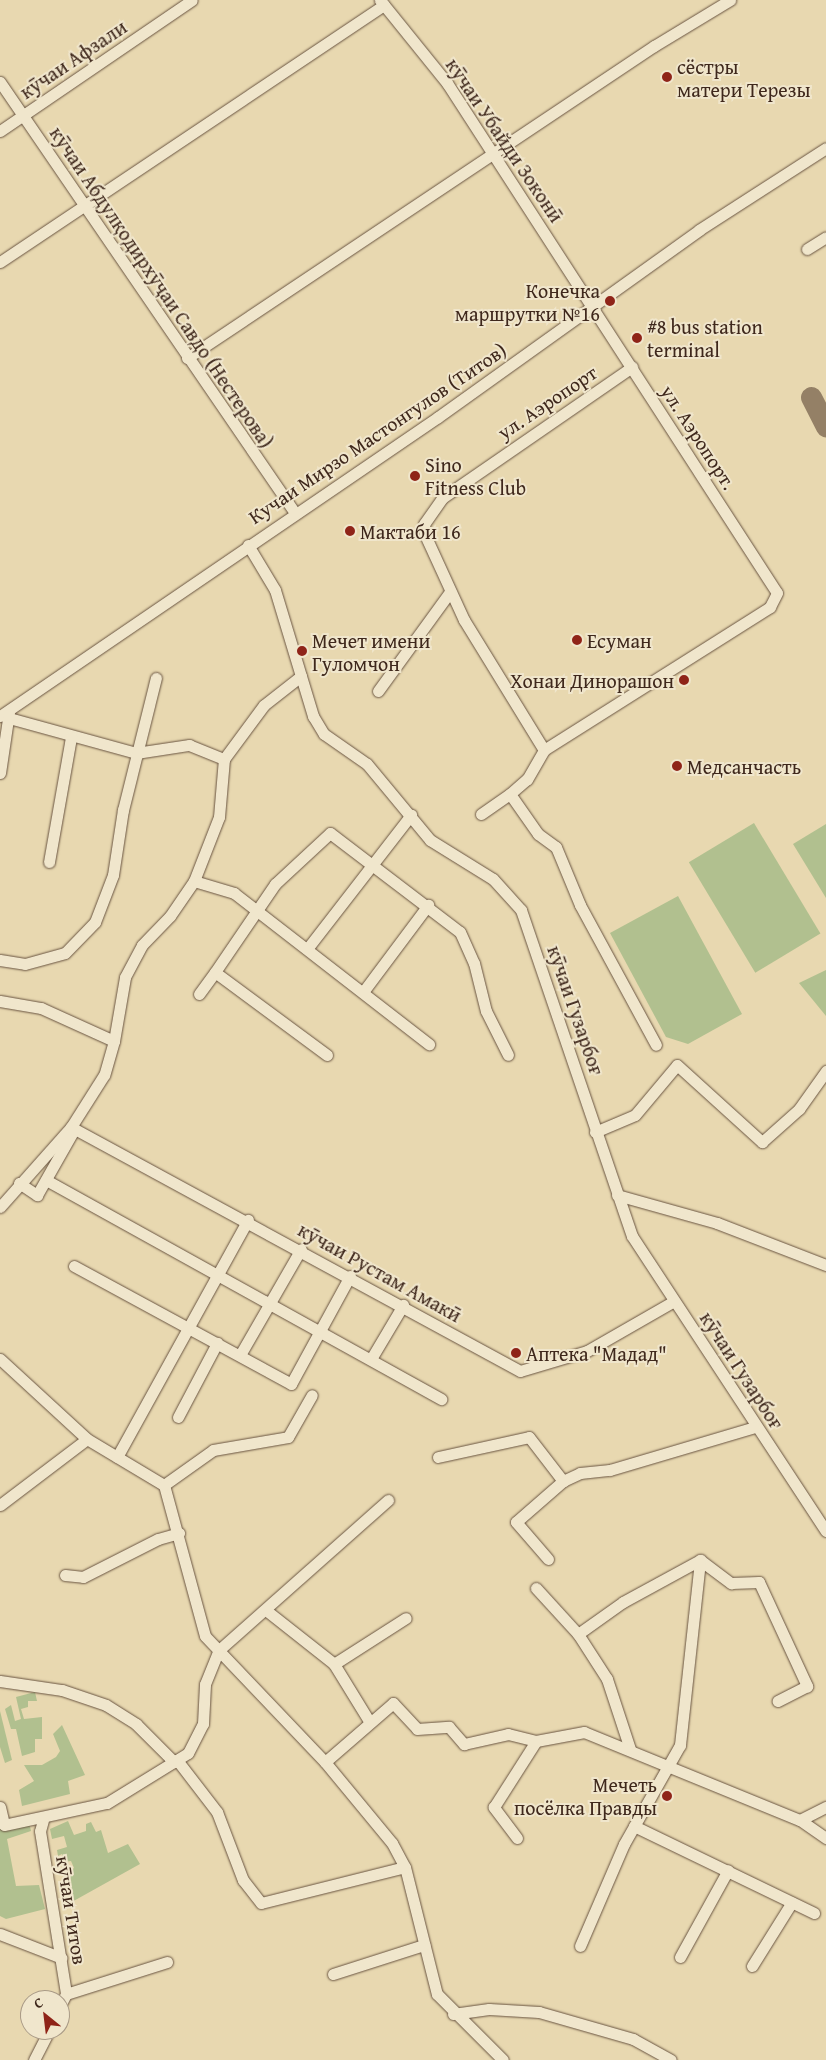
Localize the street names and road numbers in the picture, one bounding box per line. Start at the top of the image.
street label: кӯчаи Афзали [15,14,131,104]
street label: кӯчаи Убайди Зоконӣ [441,53,569,227]
street label: кӯчаи Абдулқодирхӯҷаи Савдо (Нестерова) [45,122,279,452]
street label: Кучаи Мирзо Мастонгулов (Титов) [244,338,510,528]
street label: ул. Аэропорт [493,360,601,444]
street label: ул. Аэропорт. [656,380,742,494]
street label: кӯчаи Гузарбоғ [543,942,609,1078]
street label: кӯчаи Рустам Амакӣ [294,1217,466,1327]
street label: кӯчаи Гузарбоғ [695,1307,789,1433]
street label: кӯчаи Титов [52,1854,92,1966]

